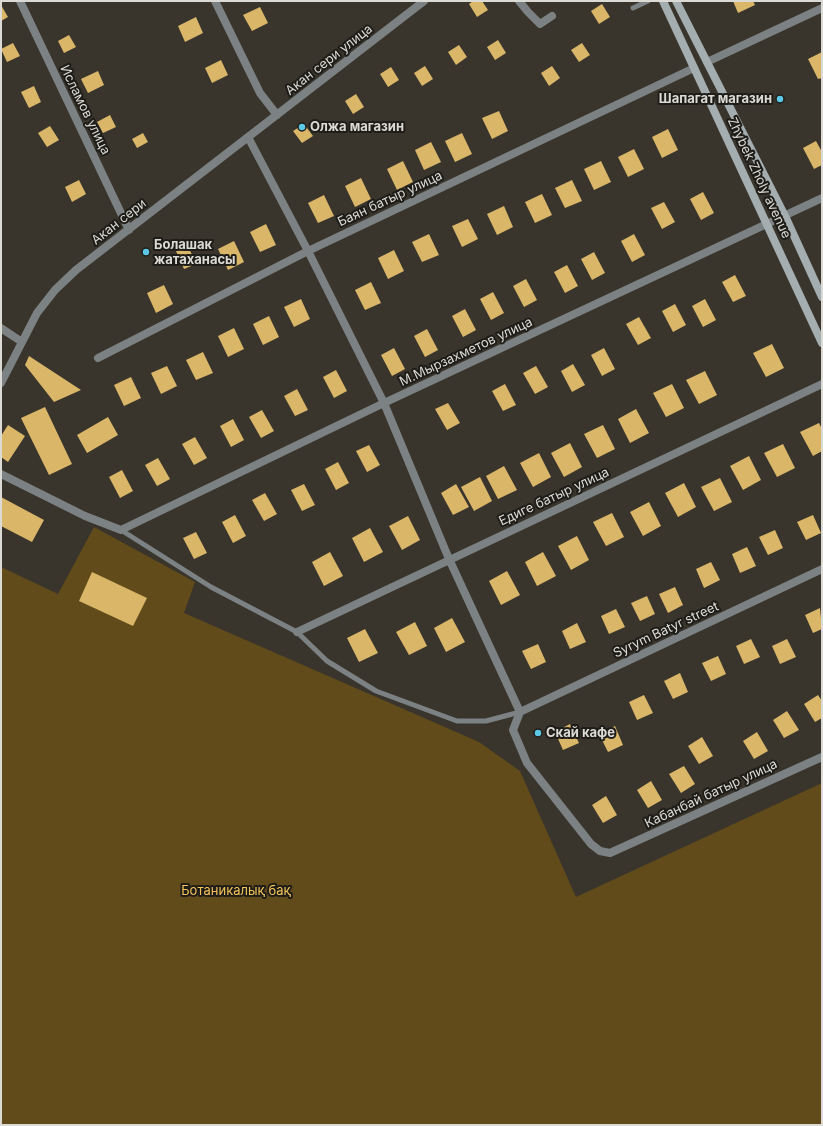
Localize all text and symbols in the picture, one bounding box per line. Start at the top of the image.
street label: Акан сери улица [282,21,376,99]
street label: Исламов улица [57,63,113,157]
place label: Шапагат магазин [659,91,772,107]
marker: Шапагат магазин [775,94,785,104]
street label: Zhybek Zholy avenue [724,115,794,241]
place label: Олжа магазин [310,119,404,135]
marker: Олжа магазин [297,122,307,132]
street label: Баян батыр улица [335,168,445,230]
street label: Акан сери [88,196,150,248]
place label: Болашак жатаханасы [154,237,236,268]
marker: Болашак жатаханасы [141,247,151,257]
street label: М.Мырзахметов улица [397,314,535,390]
street label: Едиге батыр улица [496,465,612,529]
street label: Syrym Batyr street [611,599,721,661]
place label: Скай кафе [546,725,615,741]
marker: Скай кафе [533,728,543,738]
street label: Кабанбай батыр улица [642,756,780,832]
park label: Ботаникалық бақ [181,883,291,899]

